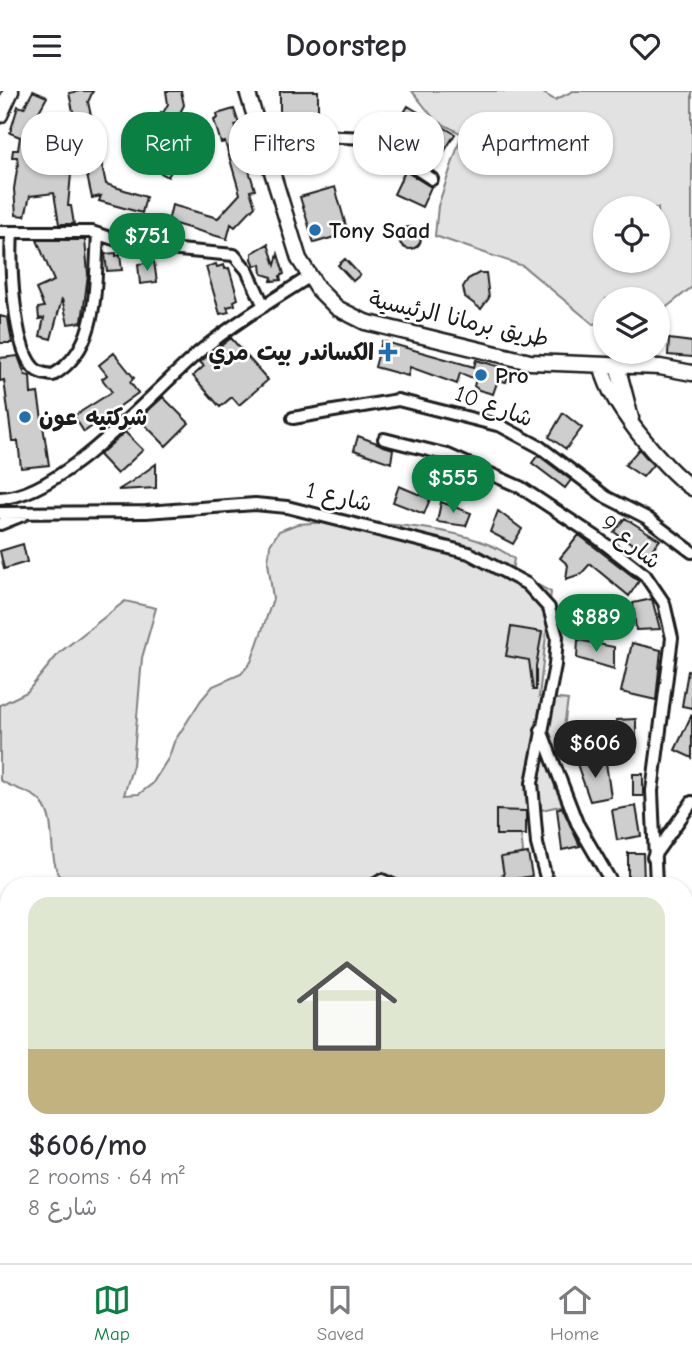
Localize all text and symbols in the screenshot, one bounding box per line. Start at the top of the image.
icon: menu [28,27,66,65]
text: Doorstep [285,27,407,64]
icon: heart [626,27,664,65]
chip: Buy [21,112,107,175]
chip: Rent [121,112,215,175]
chip: Filters [229,112,339,175]
chip: New [353,112,444,175]
chip: Apartment [458,112,613,175]
map controls [593,196,670,364]
button: locate [593,196,670,273]
pin: $751 [106,213,188,273]
place label: Tony Saad [329,217,430,244]
text: $751 [124,222,170,249]
marker: Tony Saad [307,222,323,238]
street label: طريق برمانا الرئيسية [366,285,552,353]
button: layers [593,287,670,364]
place label: الكساندر بيت مري [208,339,374,370]
marker: الكساندر بيت مري [380,344,396,360]
place label: Pro [495,362,529,389]
marker: Pro [473,367,489,383]
street label: شارع 10 [451,380,536,434]
place label: شركتيه عون [39,404,147,432]
marker: شركتيه عون [17,409,33,425]
pin: $555 [412,455,494,515]
text: $555 [428,464,478,491]
street label: شارع 1 [303,476,374,520]
street label: شارع 9 [594,509,666,576]
pin: $889 [555,595,637,654]
text: $889 [571,603,621,630]
pin: $606 [554,721,636,780]
text: $606 [569,729,621,756]
icon: home [284,943,410,1069]
text: $606/mo [28,1128,147,1163]
text: 2 rooms · 64 m² [28,1163,185,1190]
text: شارع 8 [28,1194,97,1221]
tab: Map [93,1281,131,1345]
tab: Saved [317,1281,364,1345]
tab: Home [550,1281,599,1345]

